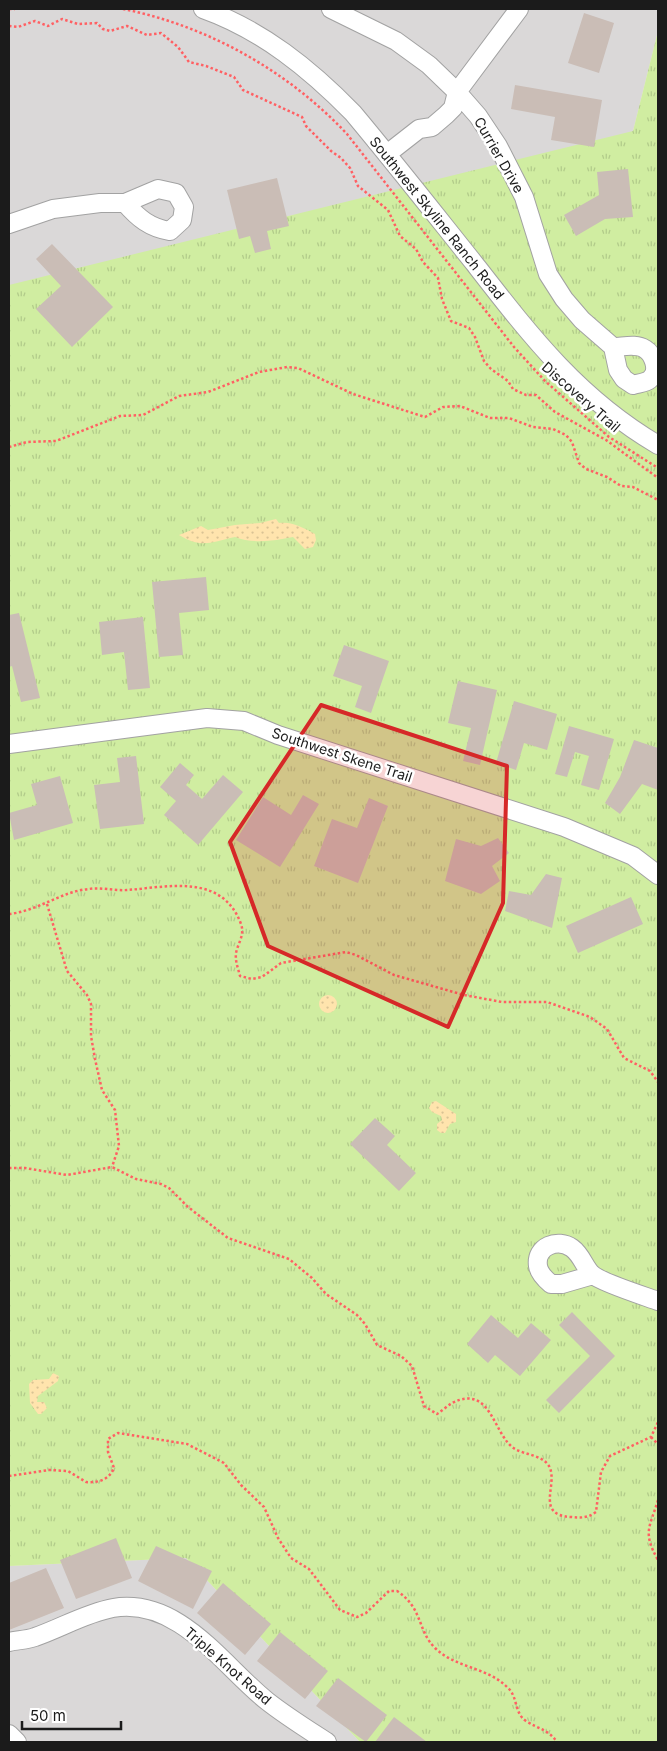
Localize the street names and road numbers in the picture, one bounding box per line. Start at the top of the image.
street label: Currier Drive [471,114,528,196]
street label: Southwest Skyline Ranch Road [366,133,508,303]
street label: Discovery Trail [539,358,624,435]
street label: Southwest Skene Trail [270,724,415,785]
street label: Triple Knot Road [181,1623,275,1708]

